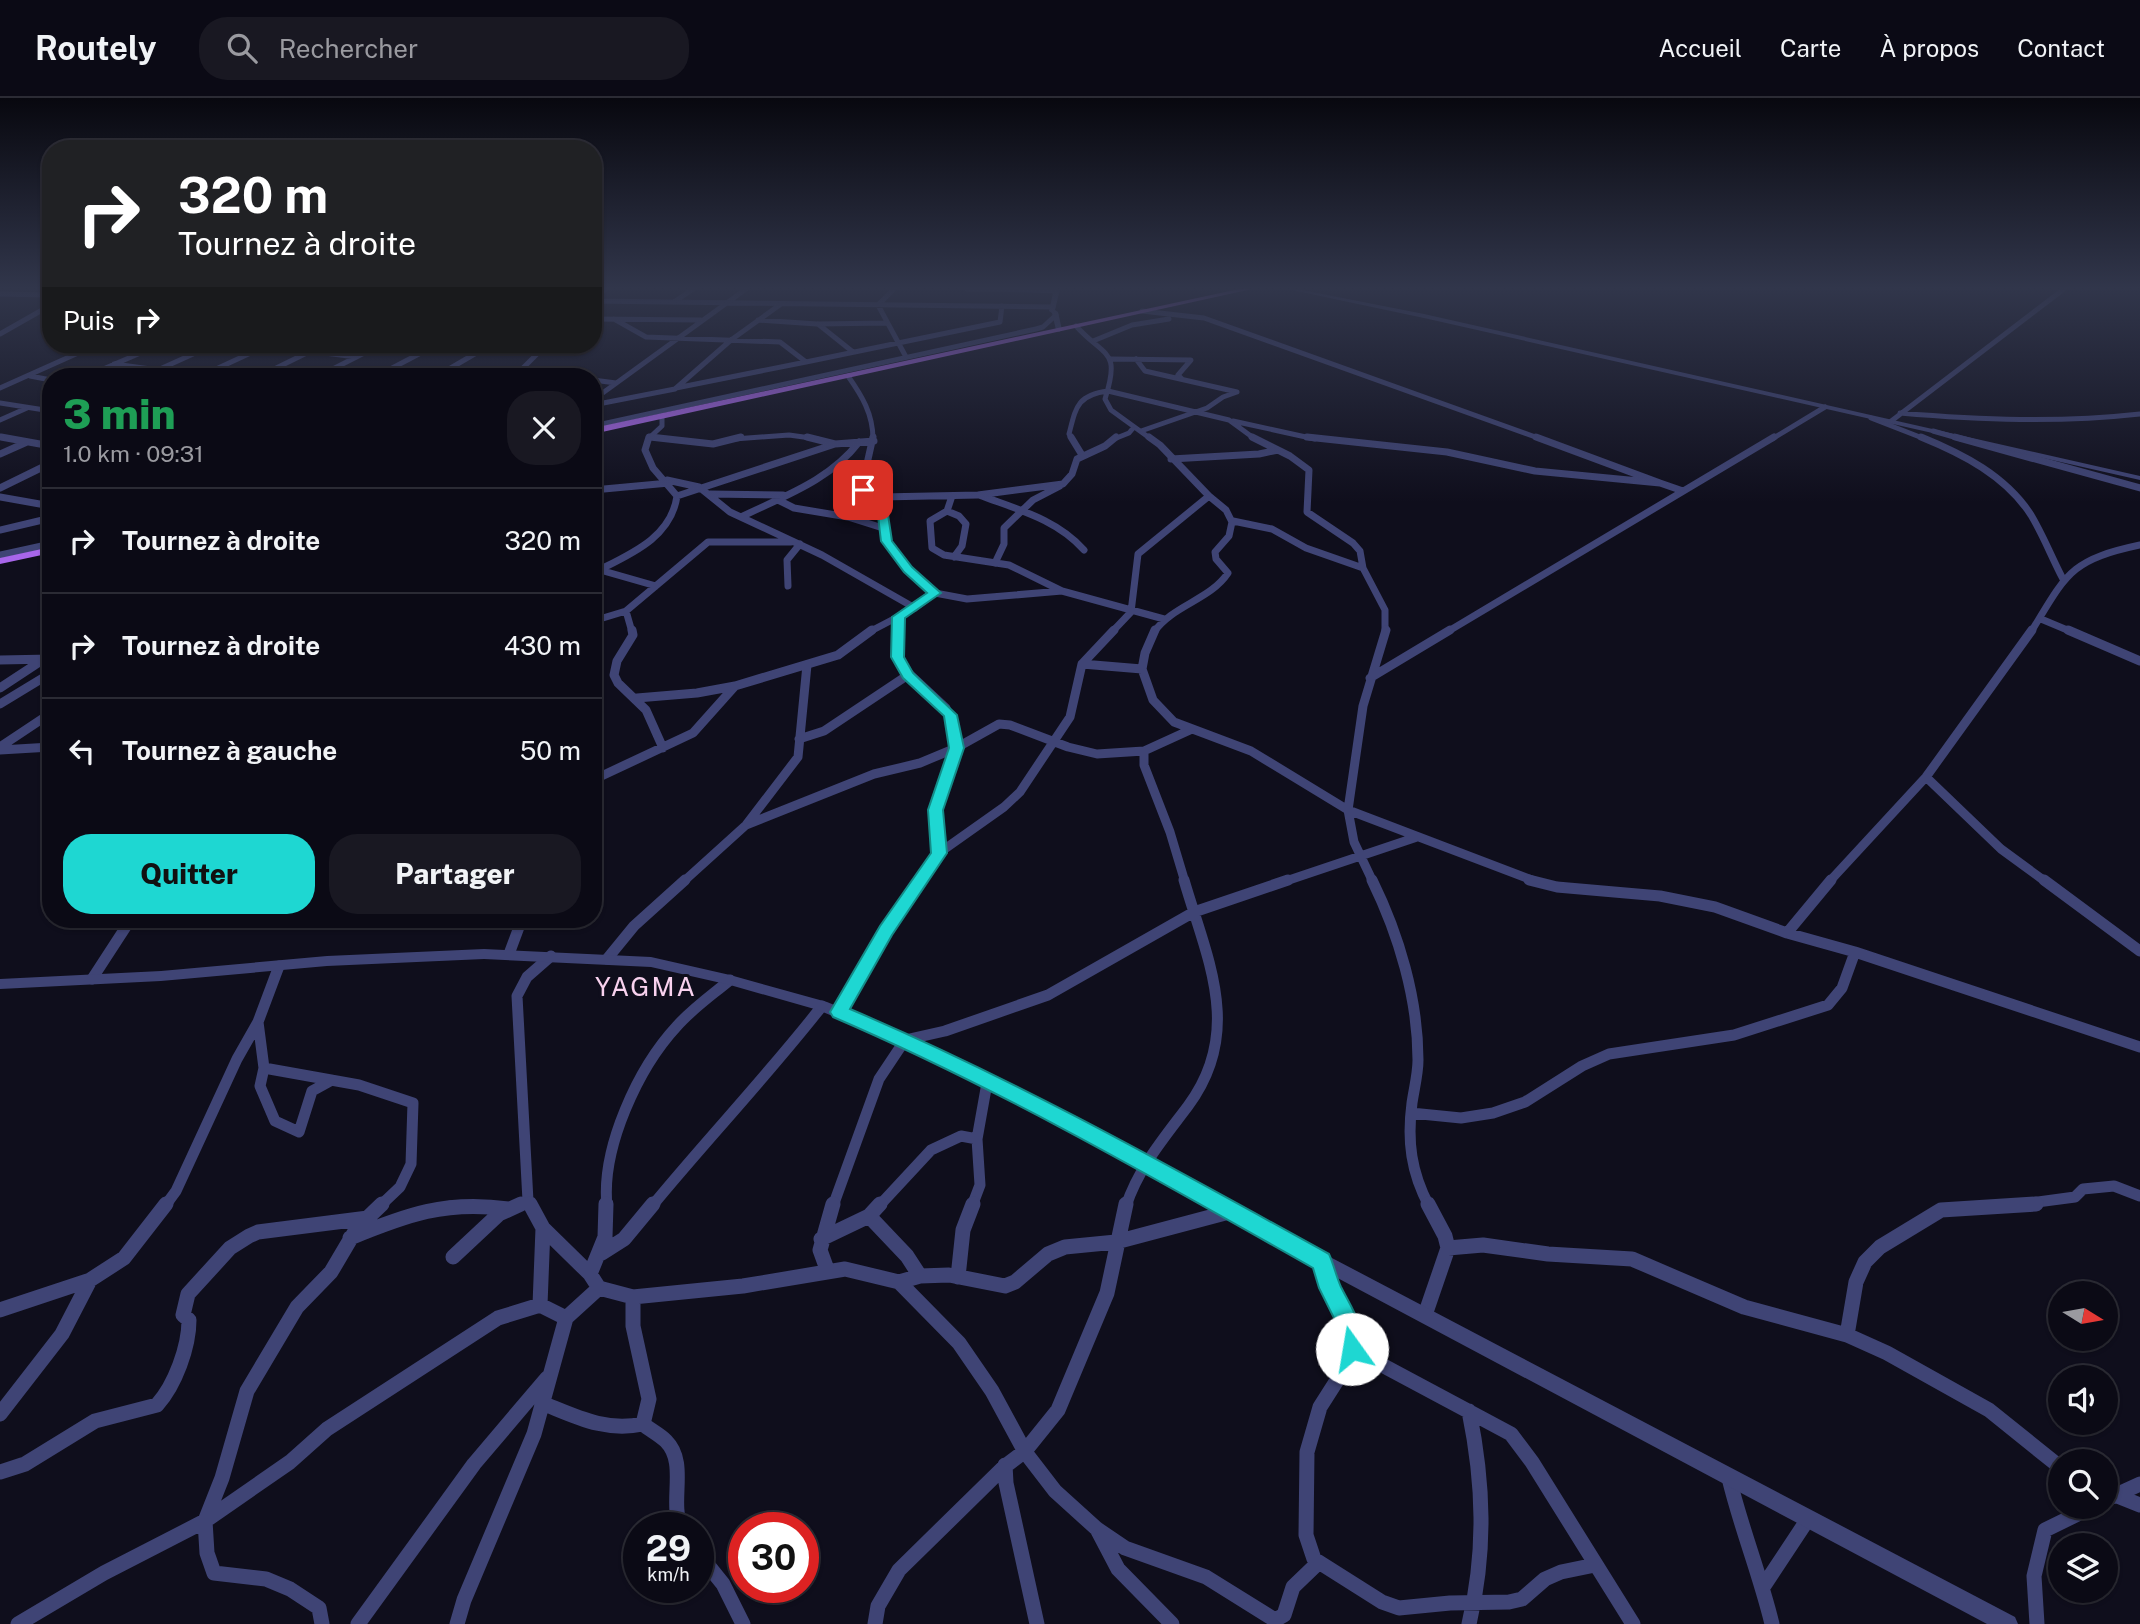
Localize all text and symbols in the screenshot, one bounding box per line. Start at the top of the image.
search box [199,17,689,80]
text: Routely [35,29,157,67]
icon: search [223,29,261,67]
text: Rechercher [279,33,418,64]
text: Accueil [1659,34,1742,62]
text: Carte [1780,34,1841,62]
text: À propos [1879,34,1979,62]
text: Contact [2017,34,2105,62]
text: 320 m [178,166,328,224]
icon: right [63,168,154,259]
text: Tournez à droite [178,225,416,262]
icon: right [128,301,166,339]
text: Puis [63,305,114,336]
text: 3 min [63,389,176,438]
button: close [507,391,581,465]
text: 1.0 km · 09:31 [63,440,204,467]
pin [833,460,893,520]
icon: arrive [844,471,882,509]
icon: right [63,522,101,560]
text: Tournez à droite [122,525,320,556]
text: 320 m [504,525,581,556]
icon: right [63,627,101,665]
text: Tournez à droite [122,630,320,661]
text: 430 m [504,630,581,661]
icon: left [63,732,101,770]
text: Tournez à gauche [122,735,337,766]
text: 50 m [520,735,581,766]
button: Quitter [63,834,315,914]
button: Partager [329,834,581,914]
district label: YAGMA [595,971,697,1002]
north arrow [2048,1281,2118,1351]
map controls [2048,1281,2118,1603]
position arrow [1315,1312,1389,1386]
button: sound [2048,1365,2118,1435]
button: search [2048,1449,2118,1519]
speed limit sign: 30 [728,1512,819,1603]
text: 29 [646,1528,691,1569]
button: layers [2048,1533,2118,1603]
text: km/h [647,1564,690,1585]

